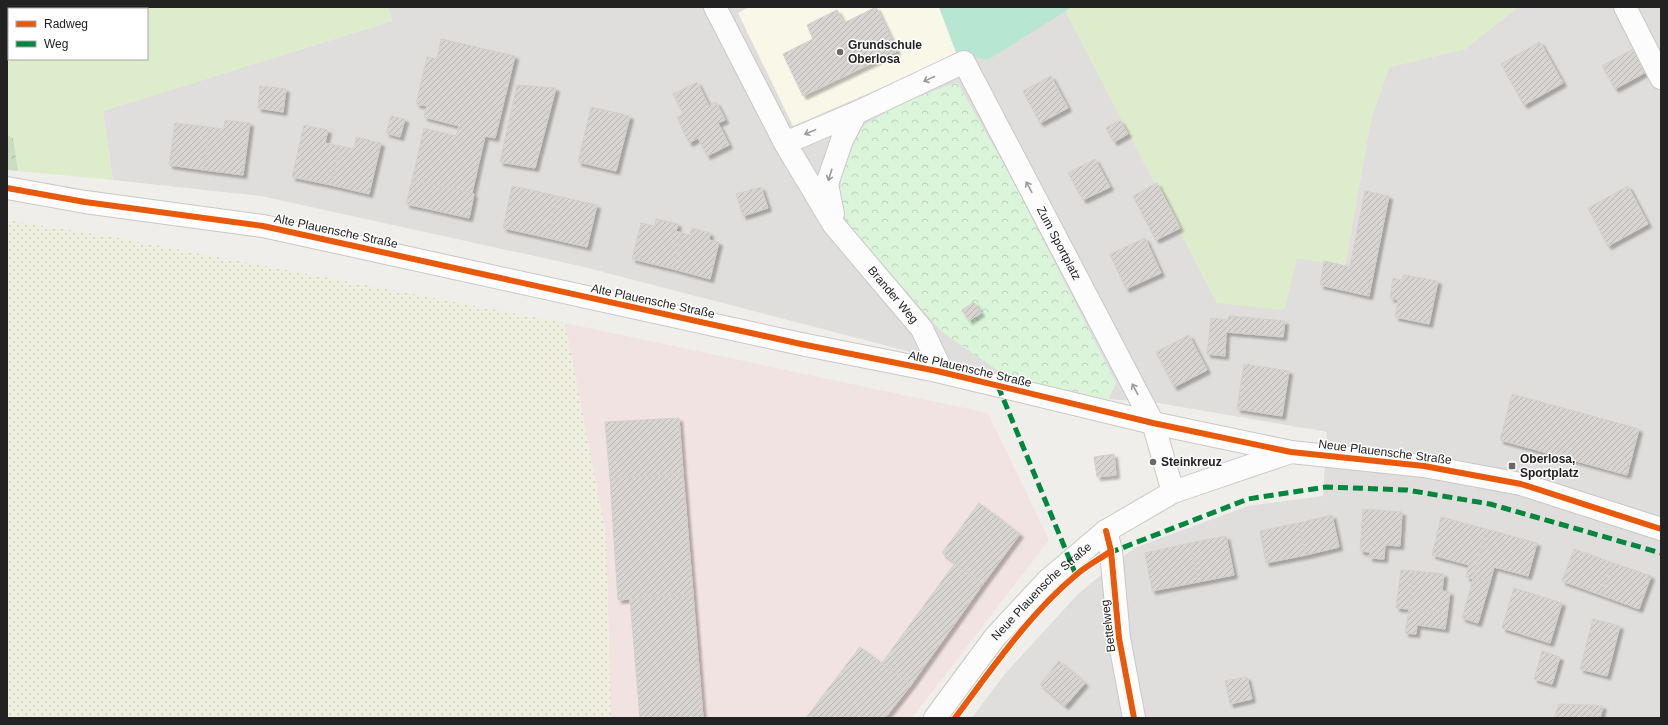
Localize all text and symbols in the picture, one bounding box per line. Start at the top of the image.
legend [8,8,148,60]
text: Radweg [44,17,88,31]
text: Weg [44,37,68,51]
place label: Grundschule Oberlosa [848,38,922,66]
marker: Grundschule Oberlosa [835,47,845,57]
one-way arrow [923,76,935,83]
one-way arrow [805,129,817,137]
one-way arrow [826,169,834,181]
one-way arrow [1025,181,1033,193]
street label: Zum Sportplatz [1034,204,1084,283]
street label: Alte Plauensche Straße [273,211,399,251]
street label: Brander Weg [865,263,921,326]
street label: Alte Plauensche Straße [590,281,716,321]
street label: Alte Plauensche Straße [907,348,1033,390]
one-way arrow [1131,383,1138,395]
street label: Neue Plauensche Straße [1318,437,1453,467]
place label: Oberlosa, Sportplatz [1520,452,1579,480]
place label: Steinkreuz [1161,455,1222,469]
marker: Steinkreuz [1148,457,1158,467]
marker: Oberlosa, Sportplatz [1507,461,1517,471]
street label: Neue Plauensche Straße [989,539,1094,643]
street label: Bettelweg [1098,599,1118,653]

